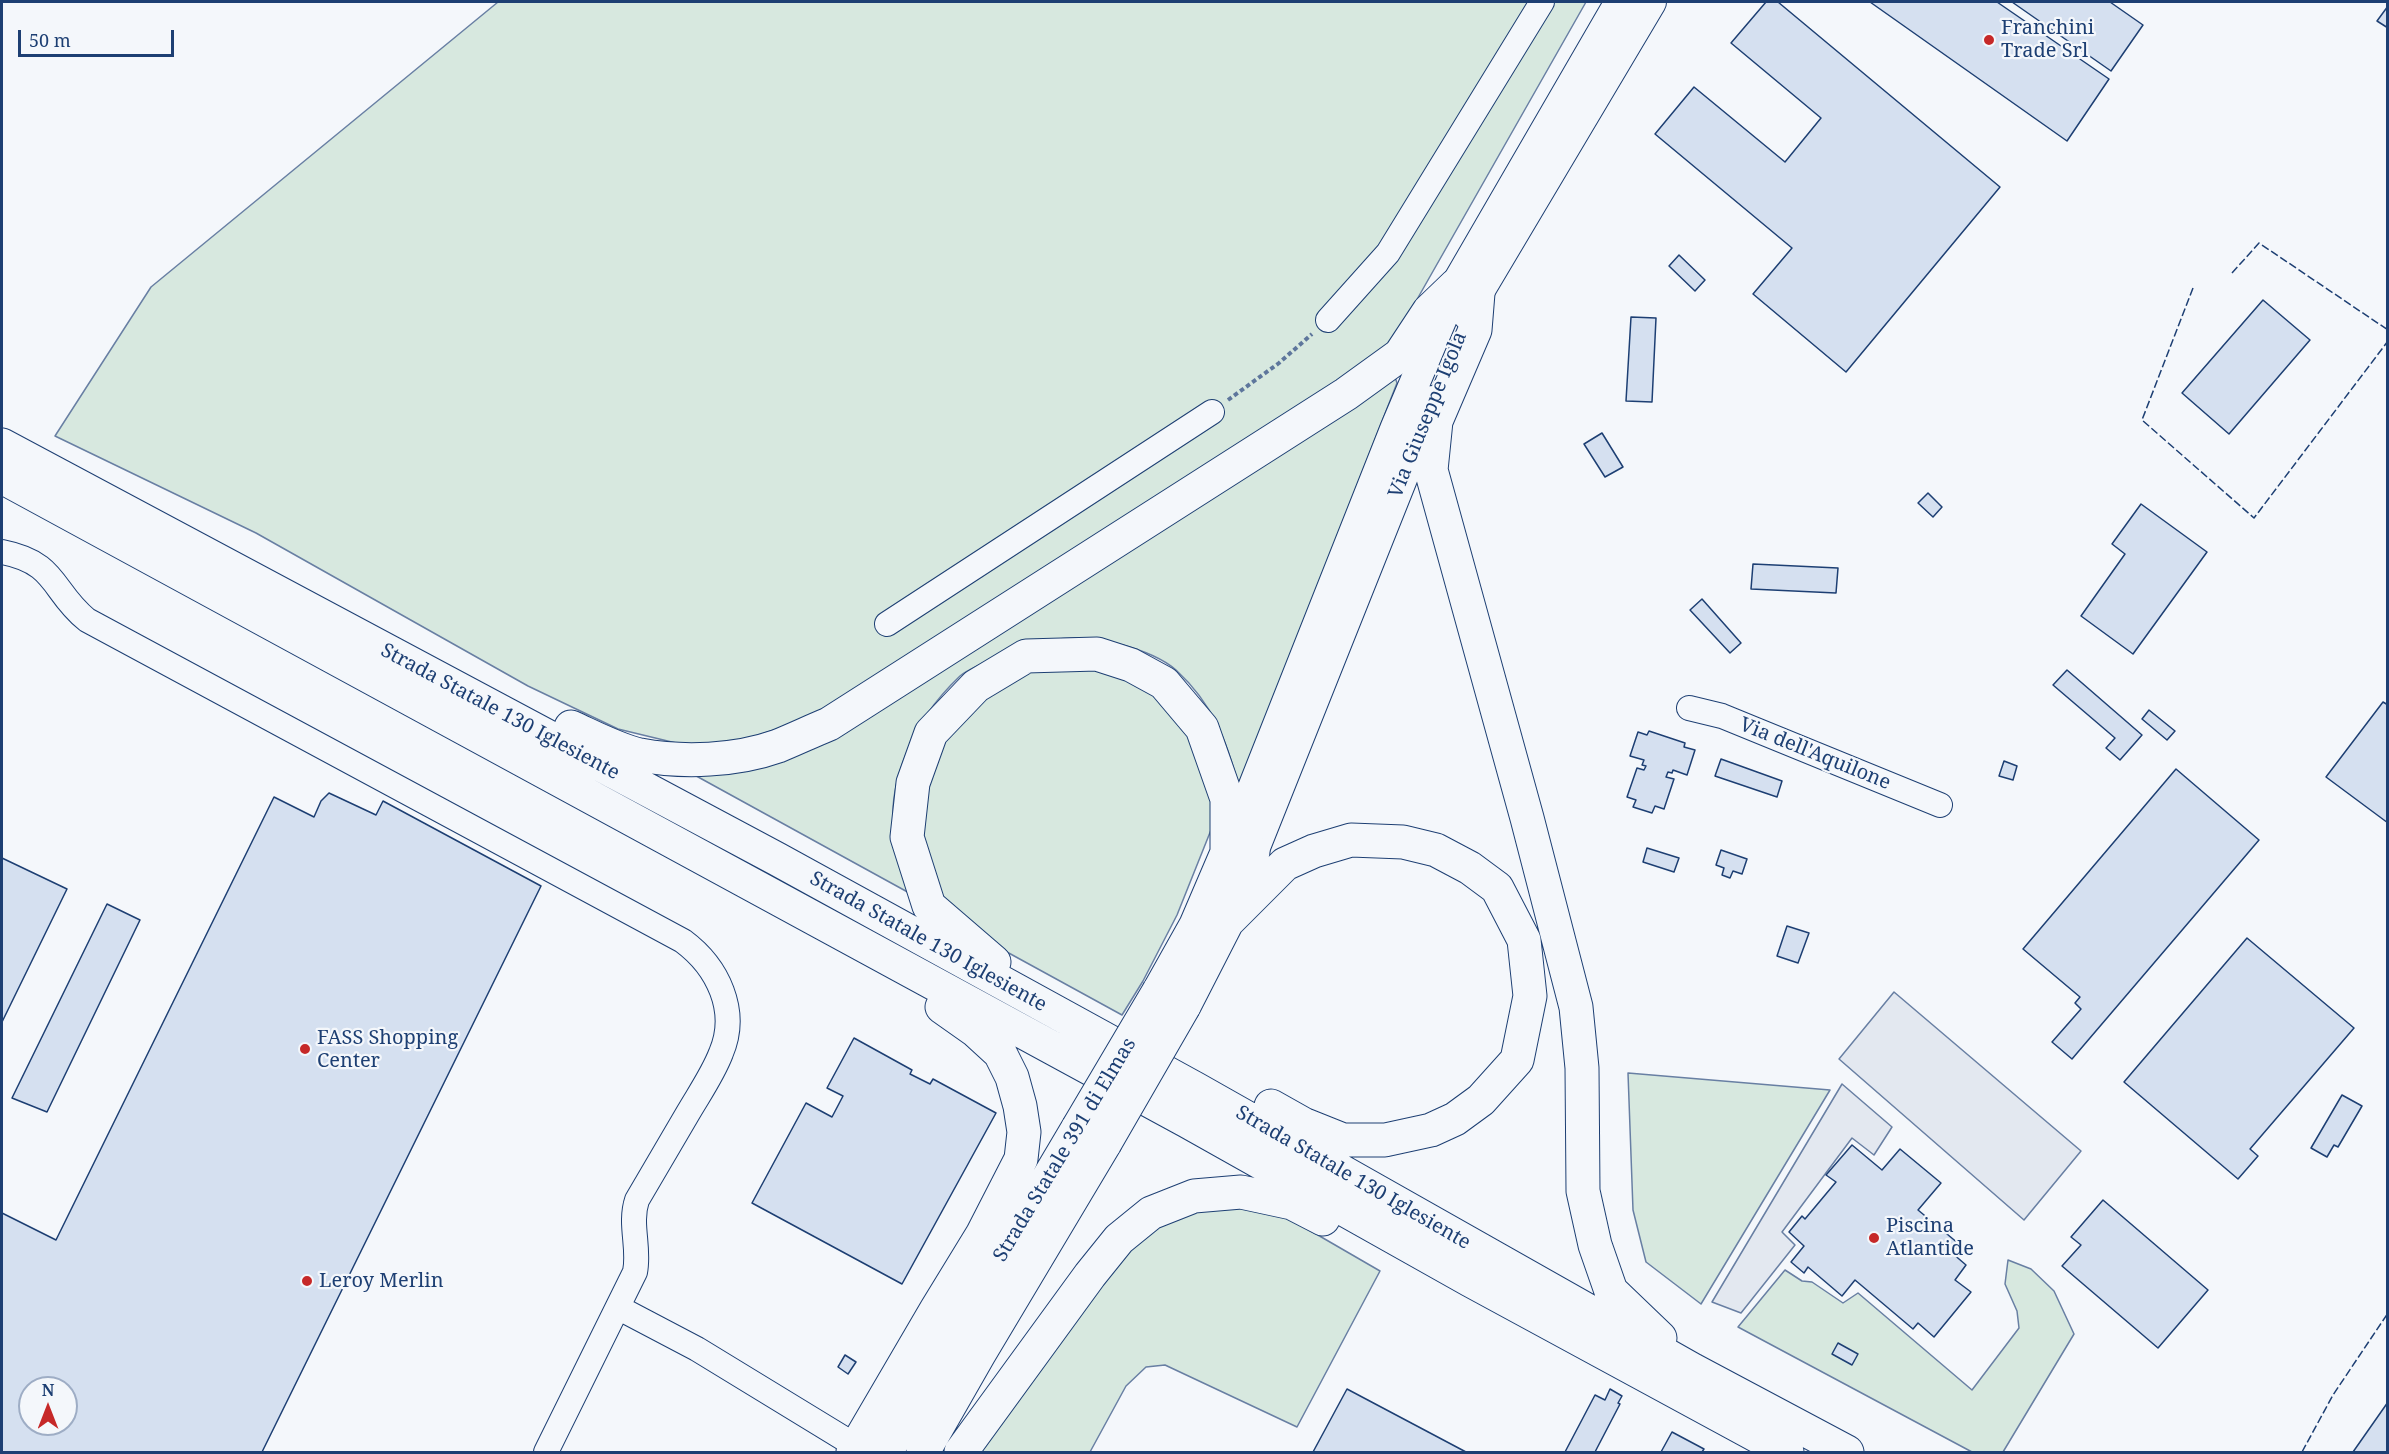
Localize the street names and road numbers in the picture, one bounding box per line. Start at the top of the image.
street label: Via Giuseppe Igola [1384,328,1472,502]
street label: Strada Statale 130 Iglesiente [376,639,624,785]
street label: Via dell'Aquilone [1736,713,1894,795]
street label: Strada Statale 130 Iglesiente [805,867,1051,1017]
street label: Strada Statale 391 di Elmas [989,1034,1141,1266]
street label: Strada Statale 130 Iglesiente [1231,1101,1475,1255]

